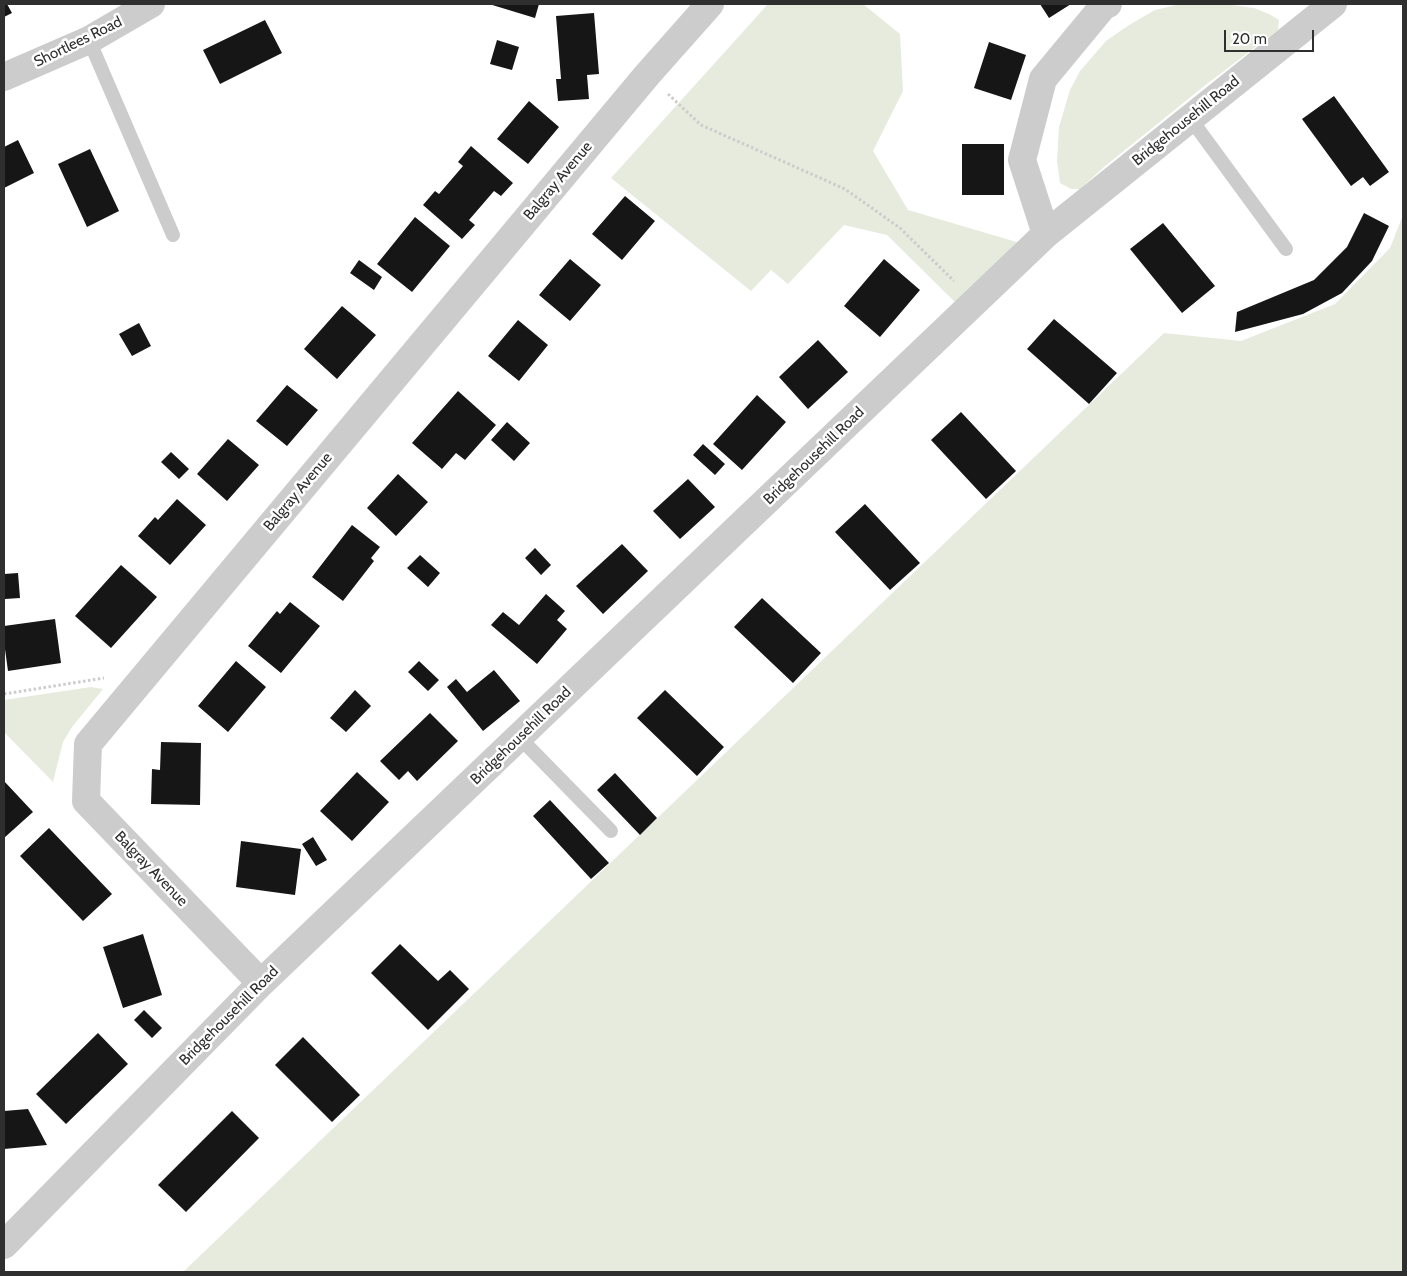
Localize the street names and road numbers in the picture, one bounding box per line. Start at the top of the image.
street label: Shortlees Road [31,13,125,71]
street label: Bridgehousehill Road [1129,72,1243,170]
street label: Balgray Avenue [520,138,596,224]
street label: Bridgehousehill Road [760,403,868,509]
street label: Balgray Avenue [260,449,336,535]
street label: Bridgehousehill Road [467,683,575,789]
street label: Balgray Avenue [111,828,191,910]
street label: Bridgehousehill Road [176,963,282,1069]

